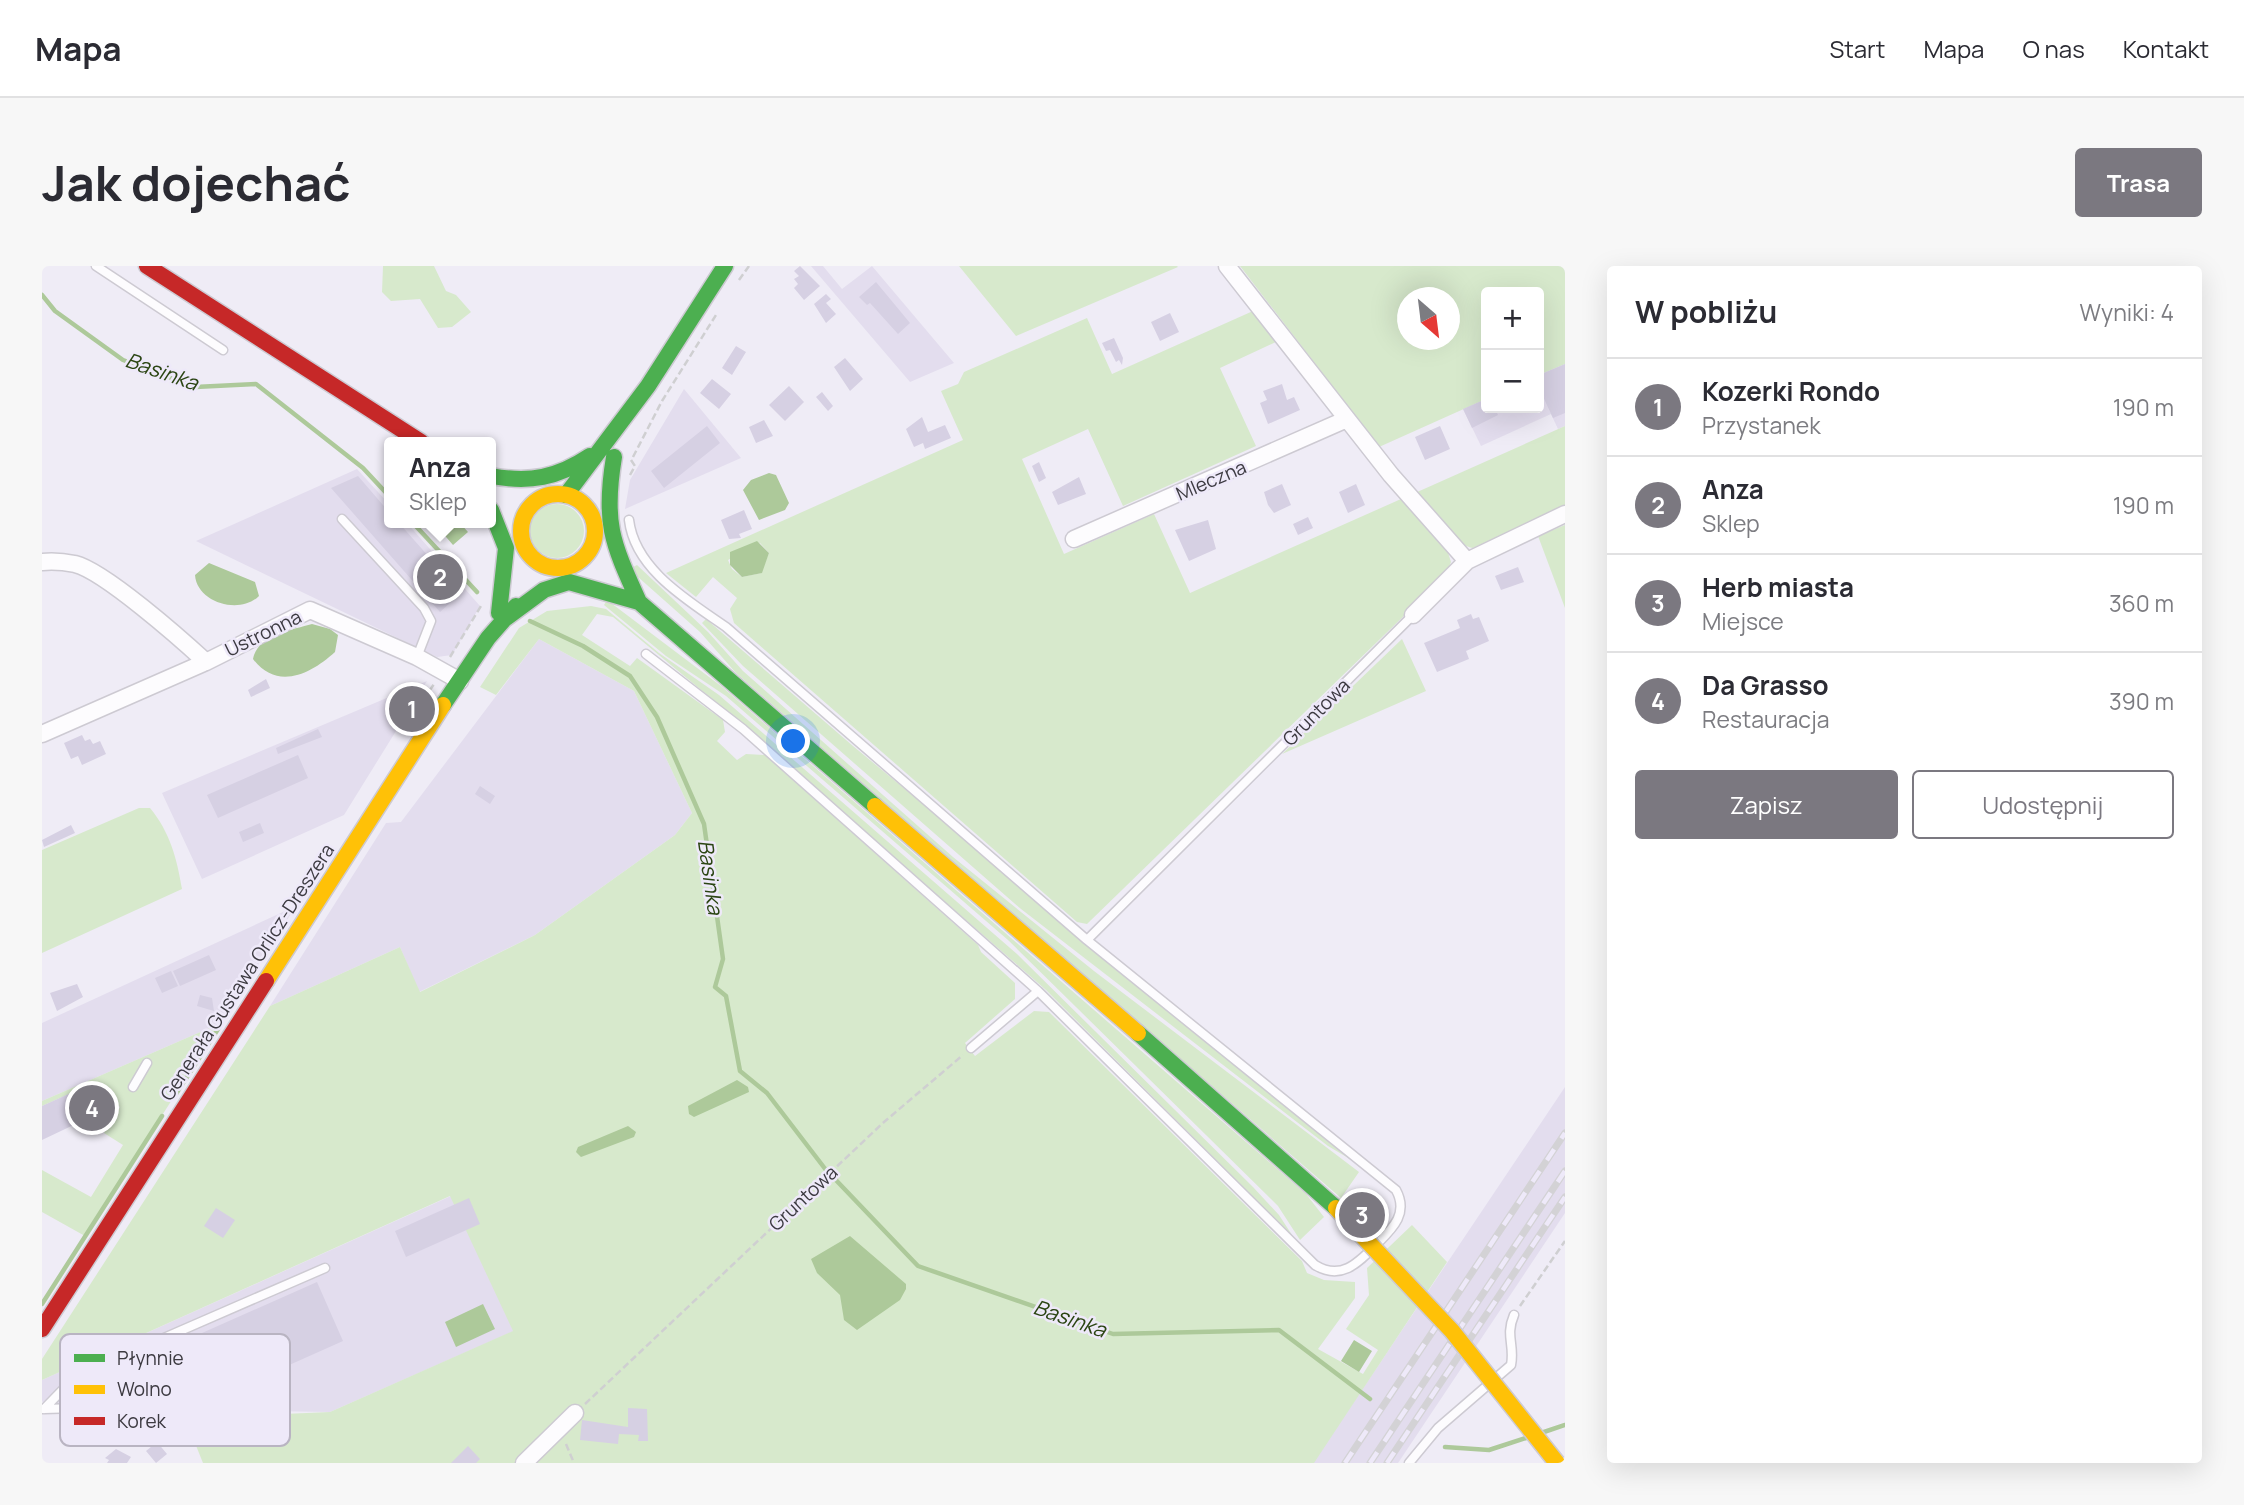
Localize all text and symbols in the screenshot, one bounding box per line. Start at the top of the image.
text: Mapa [35,26,122,71]
text: Start [1829,32,1885,65]
text: Mapa [1923,32,1984,65]
text: O nas [2022,32,2085,65]
text: Kontakt [2123,32,2209,65]
button: Trasa [2075,148,2202,217]
text: Jak dojechać [42,149,350,216]
north arrow [1397,287,1460,350]
map controls [1481,287,1544,413]
button: + [1481,287,1544,350]
text: W pobliżu [1635,291,1777,332]
text: Wyniki: 4 [2080,296,2174,328]
water label: Basinka [122,346,203,397]
button: − [1481,350,1544,413]
text: Kozerki Rondo [1702,373,1880,409]
text: 1 [1653,391,1663,423]
text: 190 m [2113,391,2174,423]
text: Przystanek [1702,409,1821,441]
popup [384,437,496,528]
text: Anza [409,449,471,485]
street label: Mleczna [1172,454,1250,506]
text: Anza [1702,471,1764,507]
text: Sklep [409,485,467,517]
text: 2 [1651,489,1665,521]
text: 190 m [2113,489,2174,521]
text: Sklep [1702,507,1760,539]
pin: 2 [417,551,463,603]
text: Herb miasta [1702,569,1854,605]
text: 3 [1651,587,1665,619]
text: 360 m [2109,587,2174,619]
street label: Ustronna [220,603,306,663]
text: Miejsce [1702,605,1784,637]
text: Da Grasso [1702,667,1829,703]
street label: Gruntowa [1277,673,1355,751]
pin: 1 [389,683,435,735]
text: 4 [1651,685,1665,717]
text: 390 m [2109,685,2174,717]
text: Restauracja [1702,703,1830,735]
your location [776,724,810,758]
button: Zapisz [1635,770,1898,839]
button: Udostępnij [1912,770,2174,839]
water label: Basinka [692,838,730,917]
street label: Generała Gustawa Orlicz-Dreszera [154,839,340,1105]
pin: 4 [69,1082,115,1134]
street label: Gruntowa [763,1159,843,1237]
pin: 3 [1339,1189,1385,1241]
water label: Basinka [1030,1293,1111,1344]
legend [60,1334,290,1446]
text: Płynnie [117,1345,184,1371]
text: Wolno [117,1376,172,1402]
text: Korek [117,1408,167,1434]

